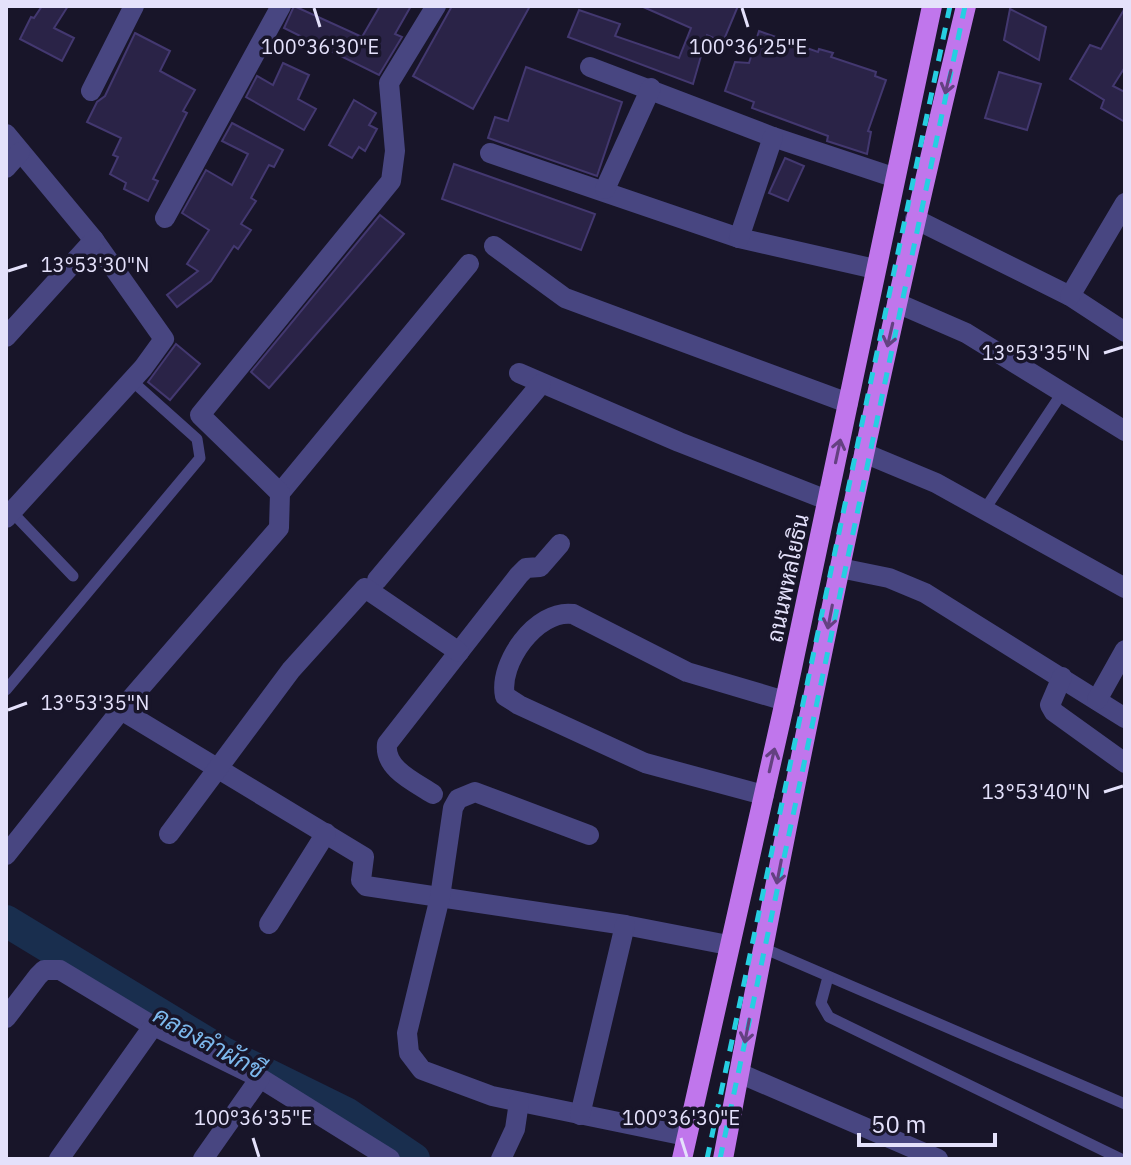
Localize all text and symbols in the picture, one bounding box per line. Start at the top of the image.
text: 100°36'30"E [261,33,379,60]
text: 100°36'25"E [689,33,807,60]
one-way arrow [939,68,954,94]
text: 13°53'30"N [41,251,149,278]
one-way arrow [882,322,897,348]
text: 13°53'35"N [982,339,1090,366]
one-way arrow [831,439,846,464]
street label: ถนนพหลโยธิน [759,511,815,645]
one-way arrow [822,604,837,629]
text: 13°53'35"N [41,689,149,716]
one-way arrow [765,748,780,774]
text: 13°53'40"N [982,778,1090,805]
one-way arrow [771,859,786,884]
water label: คลองลำผักชี [148,998,272,1087]
one-way arrow [739,1018,754,1043]
scale bar [859,1097,995,1147]
text: 100°36'35"E [194,1104,312,1131]
text: 100°36'30"E [622,1104,740,1131]
text: 50 m [871,1108,926,1140]

